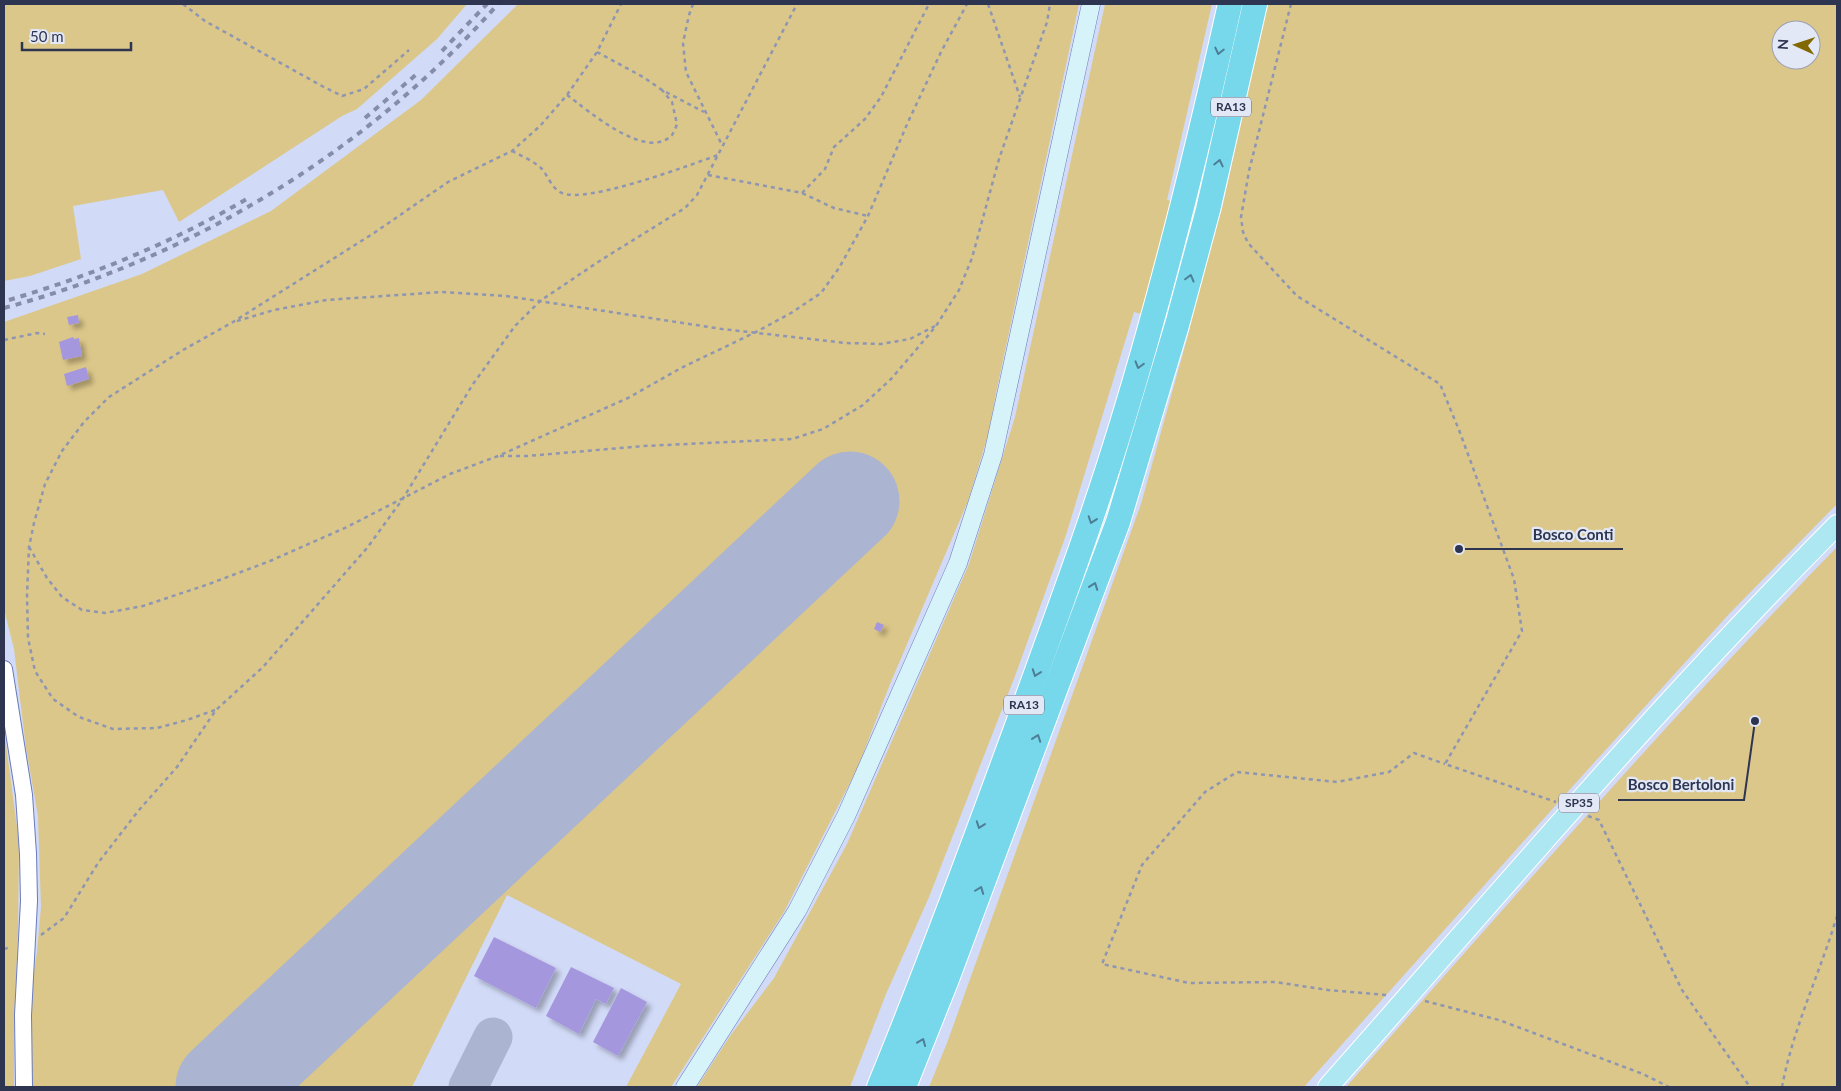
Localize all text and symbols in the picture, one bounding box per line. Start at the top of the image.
scale bar [22,20,131,52]
north arrow [1771,20,1821,70]
text: 50 m [30,27,64,45]
text: N [1774,38,1791,50]
one-way arrow [1214,47,1225,56]
road number: RA13 [1211,98,1251,116]
one-way arrow [1213,158,1224,167]
one-way arrow [1184,273,1195,282]
one-way arrow [1135,360,1145,368]
one-way arrow [1087,515,1097,524]
callout: Bosco Conti [1523,519,1623,549]
text: Bosco Conti [1533,525,1613,543]
one-way arrow [1088,582,1098,591]
one-way arrow [1032,668,1042,676]
road number: RA13 [1004,696,1044,714]
one-way arrow [1031,734,1041,743]
callout: Bosco Bertoloni [1618,770,1744,800]
text: Bosco Bertoloni [1628,775,1734,793]
road number: SP35 [1559,794,1599,812]
one-way arrow [976,821,986,829]
one-way arrow [974,886,984,895]
one-way arrow [916,1038,926,1047]

